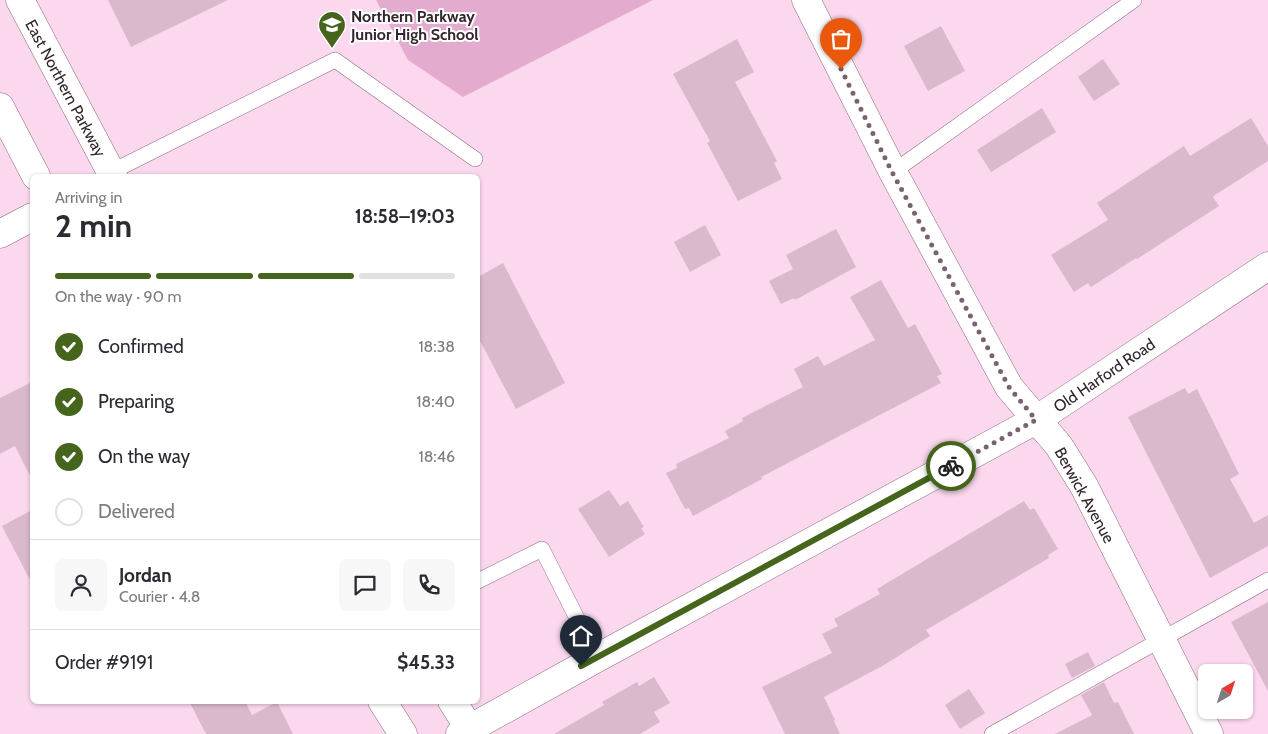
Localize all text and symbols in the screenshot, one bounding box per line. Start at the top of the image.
place label: Northern Parkway Junior High School [350,7,478,44]
school or university icon: Northern Parkway Junior High School [317,10,347,49]
street label: East Northern Parkway [21,16,110,160]
pin [820,18,862,69]
icon: bag [827,25,855,53]
text: Arriving in [55,188,122,207]
text: 18:58–19:03 [355,205,455,228]
text: 2 min [55,206,132,245]
text: On the way · 90 m [55,287,181,306]
icon: check [55,333,83,361]
street label: Old Harford Road [1050,334,1159,416]
text: Confirmed [98,335,184,358]
text: 18:38 [418,337,455,356]
icon: check [55,388,83,416]
text: Preparing [98,390,174,413]
text: 18:40 [416,392,455,411]
courier [926,441,976,491]
icon: check [55,443,83,471]
street label: Berwick Avenue [1050,444,1119,546]
text: On the way [98,445,190,468]
text: 18:46 [418,447,455,466]
icon: bike [937,452,965,480]
text: Delivered [98,500,175,523]
button: person [55,559,107,611]
button: chat [339,559,391,611]
button: phone [403,559,455,611]
text: Jordan [119,564,172,587]
text: Courier · 4.8 [119,587,201,606]
pin [560,615,602,666]
icon: home [567,622,595,650]
text: Order #9191 [55,651,153,674]
text: $45.33 [397,651,455,674]
north arrow [1198,664,1252,719]
map controls [1198,664,1253,719]

